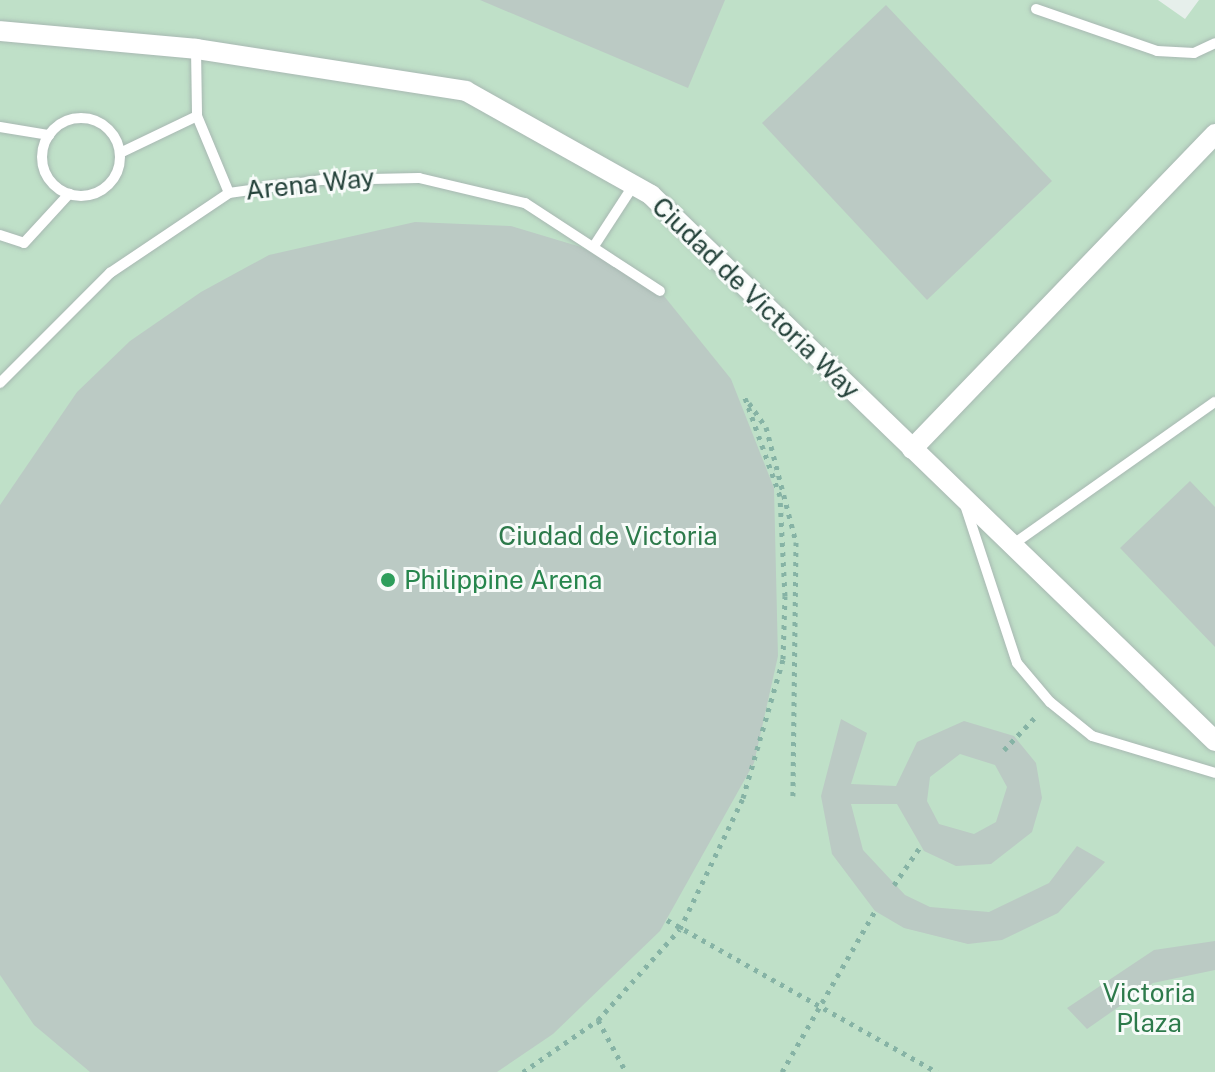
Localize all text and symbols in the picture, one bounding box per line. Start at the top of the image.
street label: Arena Way [244,162,376,206]
street label: Ciudad de Victoria Way [645,190,867,406]
park label: Ciudad de Victoria [498,520,718,552]
place label: Philippine Arena [404,564,603,596]
marker: Philippine Arena [379,571,397,589]
park label: Victoria Plaza [1103,977,1195,1038]

